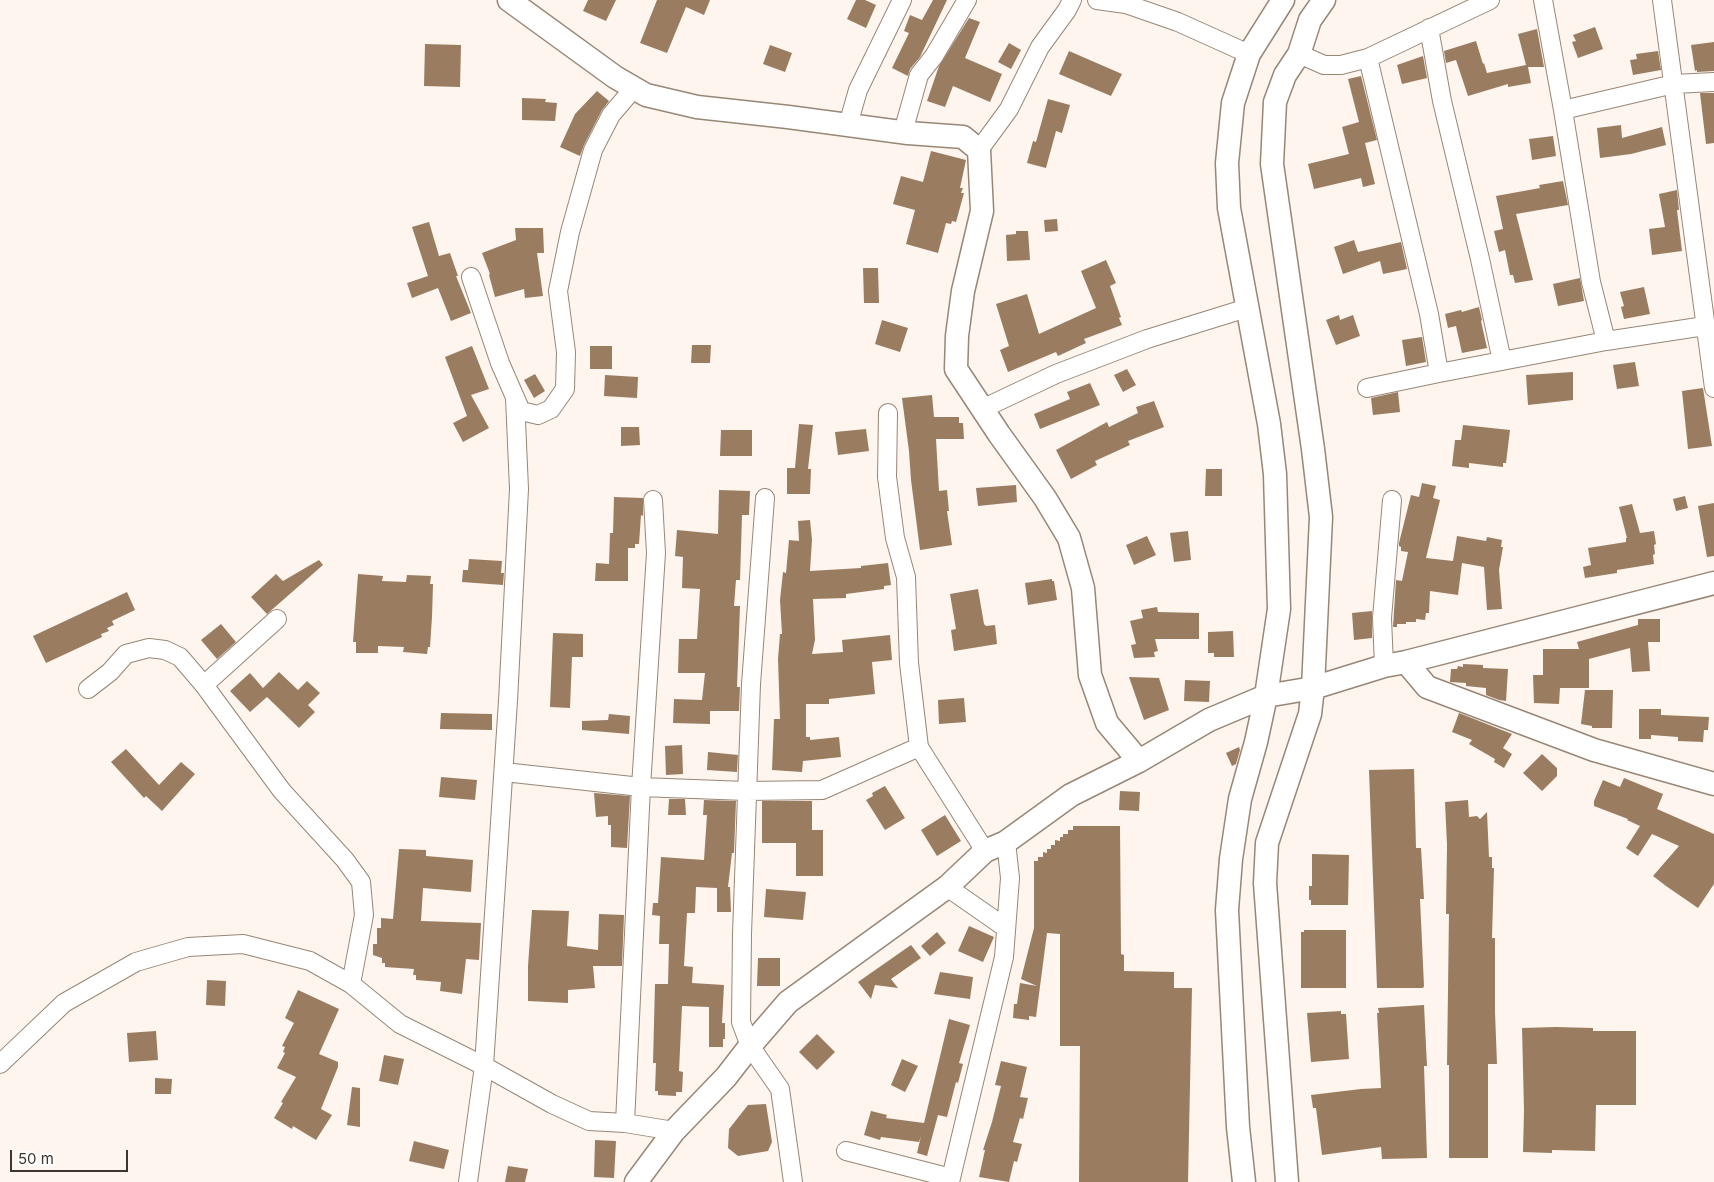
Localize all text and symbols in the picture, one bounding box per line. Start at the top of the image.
scale bar [12,1140,130,1172]
text: 50 m [18,1149,54,1168]

